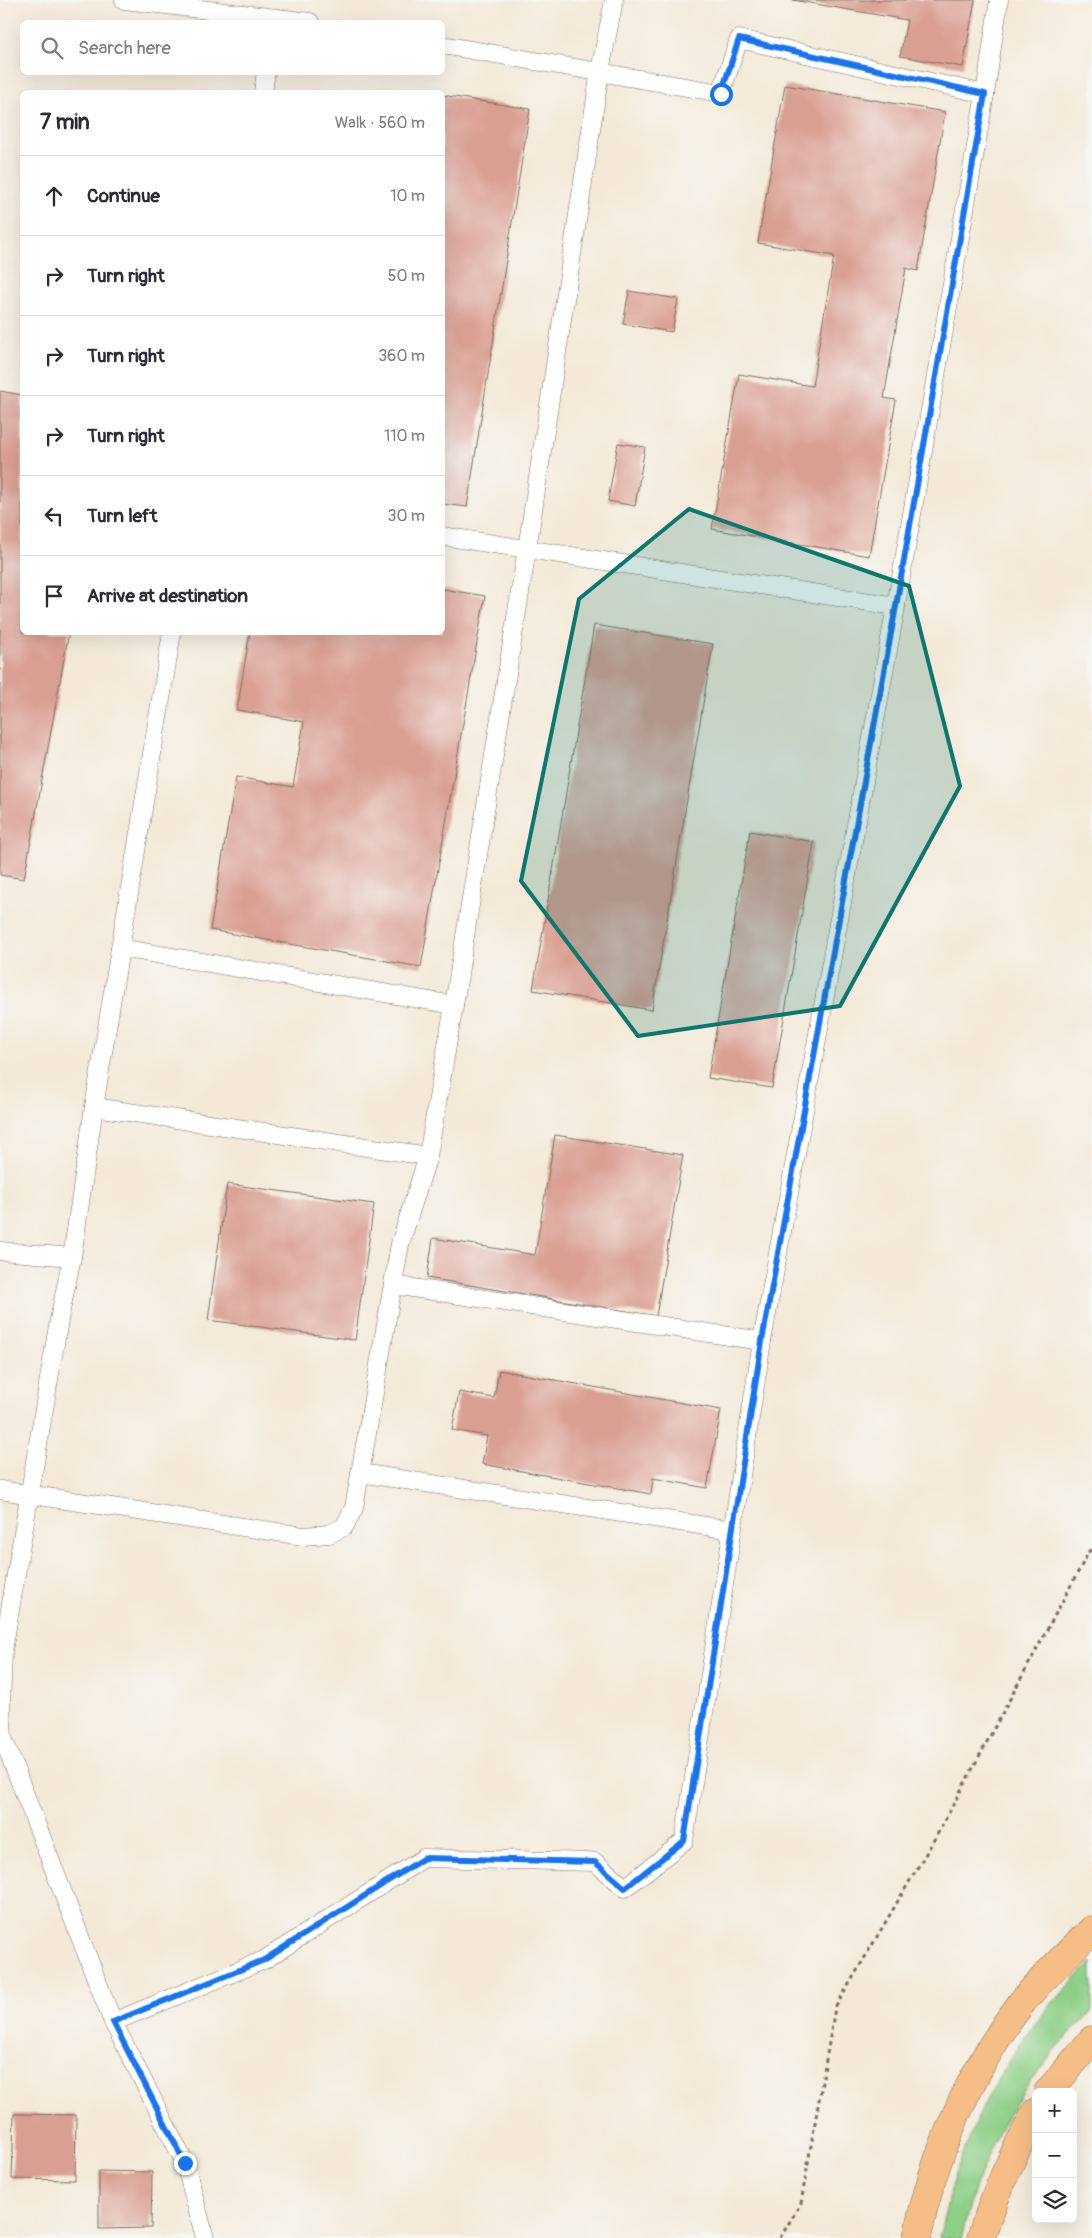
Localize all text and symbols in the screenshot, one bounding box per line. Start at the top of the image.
search box [20,20,445,75]
icon: search [38,34,66,62]
text: Search here [78,36,171,60]
route start [710,83,733,106]
text: 7 min [40,109,90,136]
text: Walk · 560 m [335,113,425,133]
icon: ahead [40,182,68,210]
text: Continue [87,184,160,208]
text: 10 m [390,186,425,206]
icon: right [40,262,68,290]
text: Turn right [87,264,165,288]
text: 50 m [388,266,425,286]
icon: right [40,342,68,370]
text: Turn right [87,344,165,368]
text: 360 m [378,346,425,366]
icon: right [40,422,68,450]
text: Turn right [87,424,165,448]
text: 110 m [384,426,425,446]
icon: left [40,502,68,530]
text: Turn left [87,504,157,528]
text: 30 m [387,506,425,526]
icon: arrive [40,582,68,610]
text: Arrive at destination [87,584,248,608]
map controls [1032,2088,1077,2223]
button: + [1032,2088,1077,2133]
button: − [1032,2133,1077,2178]
route end [174,2152,197,2175]
button: layers [1032,2178,1077,2223]

